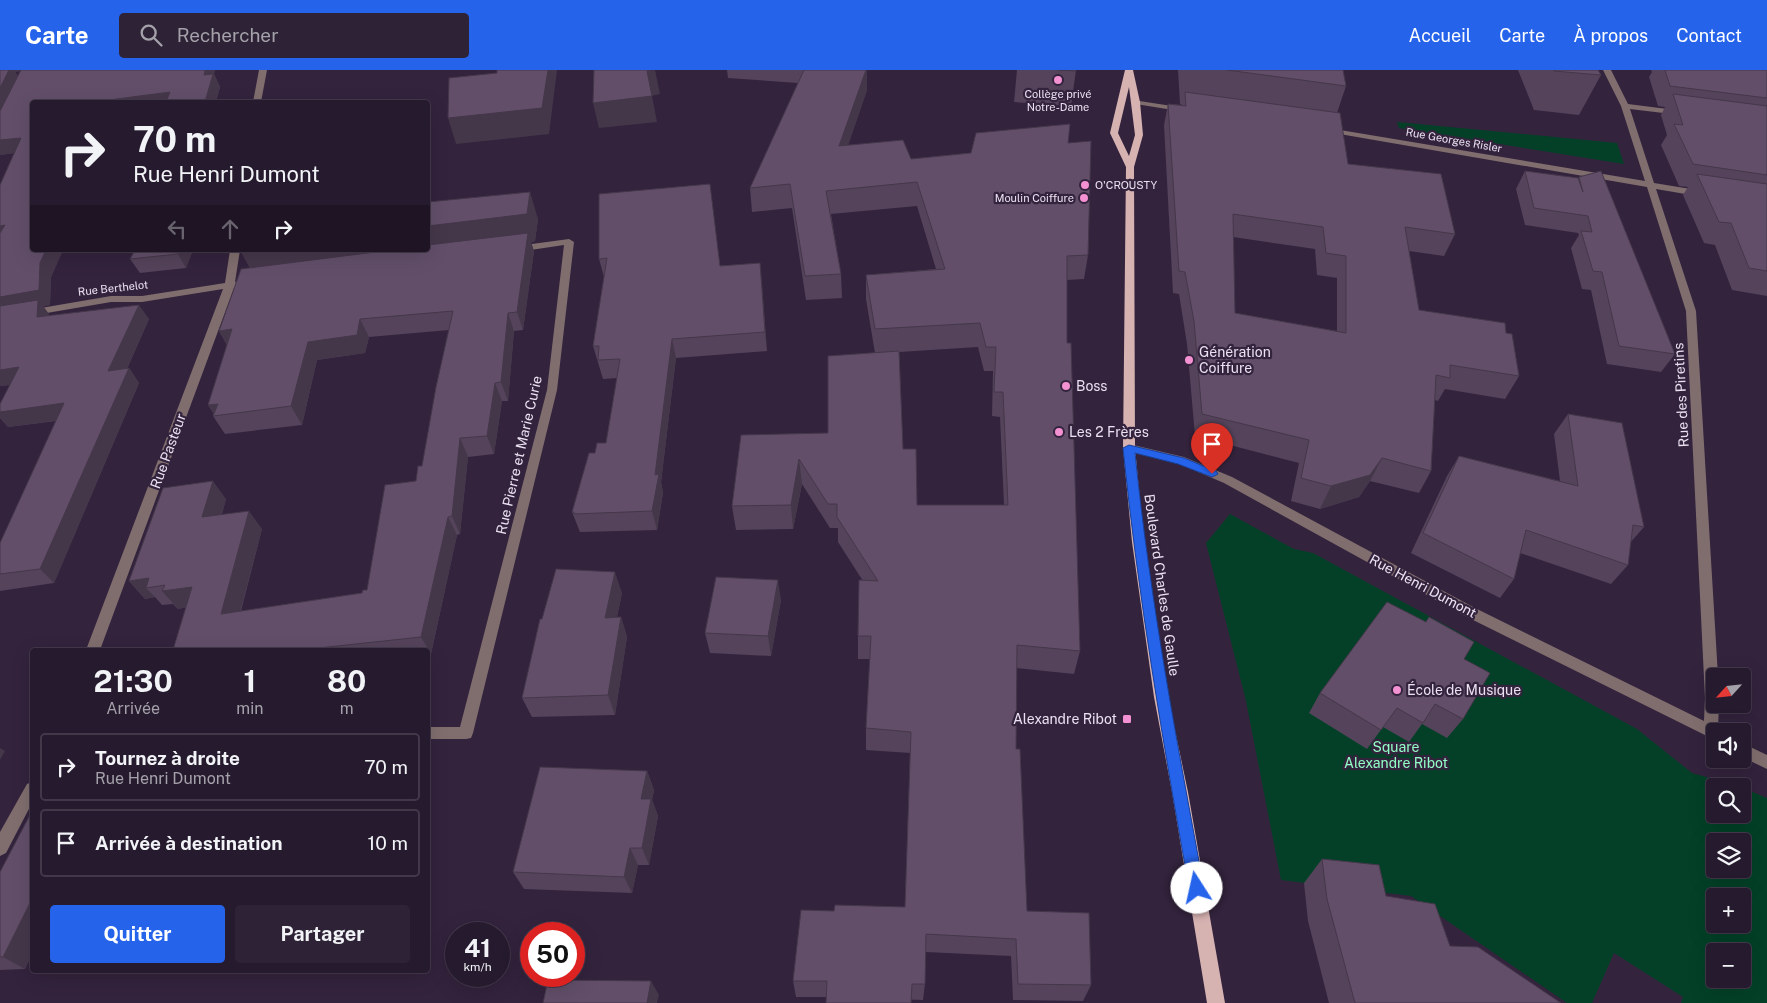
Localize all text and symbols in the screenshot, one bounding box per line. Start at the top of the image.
search box [119,13,469,58]
text: Carte [25,21,89,49]
icon: search [137,21,165,49]
text: Rechercher [177,24,279,46]
text: Accueil [1409,25,1471,46]
text: Carte [1499,25,1545,46]
text: À propos [1573,25,1648,46]
text: Contact [1676,25,1742,46]
marker: Collège privé Notre-Dame [1052,74,1064,86]
place label: Collège privé Notre-Dame [1025,88,1091,113]
text: 70 m [133,119,216,160]
icon: right [50,120,115,185]
street label: Rue Georges Risler [1405,126,1503,154]
text: Rue Henri Dumont [133,161,320,187]
marker: O'CROUSTY [1079,179,1091,191]
place label: O'CROUSTY [1095,179,1158,191]
place label: Moulin Coiffure [995,192,1074,204]
marker: Moulin Coiffure [1078,192,1090,204]
icon: left [163,215,191,243]
icon: ahead [216,215,244,243]
icon: right [269,215,297,243]
street label: Rue Berthelot [77,278,149,298]
street label: Rue des Piretins [1670,342,1692,448]
place label: Génération Coiffure [1199,344,1271,376]
marker: Génération Coiffure [1183,354,1195,366]
street label: Rue Pierre et Marie Curie [493,374,545,536]
place label: Boss [1076,378,1107,394]
marker: Boss [1060,380,1072,392]
street label: Rue Pasteur [147,411,189,491]
pin [1191,423,1233,474]
place label: Les 2 Frères [1069,424,1149,440]
marker: Les 2 Frères [1053,426,1065,438]
icon: arrive [1198,430,1226,458]
street label: Boulevard Charles de Gaulle [1141,493,1183,677]
street label: Rue Henri Dumont [1367,551,1479,621]
text: 21:30 [94,663,173,699]
text: 1 [243,663,256,699]
text: 80 [327,663,366,699]
north arrow [1706,668,1751,712]
map controls [1706,668,1751,988]
place label: École de Musique [1407,681,1521,698]
marker: École de Musique [1391,684,1403,696]
text: Arrivée [106,699,160,718]
text: min [236,699,263,718]
text: m [340,699,354,718]
place label: Alexandre Ribot [1013,711,1117,727]
marker: Alexandre Ribot [1121,713,1133,725]
button: sound [1706,723,1751,768]
park label: Square Alexandre Ribot [1344,739,1448,771]
text: Tournez à droite [95,747,240,769]
icon: right [52,753,80,781]
text: 70 m [364,756,408,778]
text: Rue Henri Dumont [95,769,231,788]
button: search [1706,778,1751,823]
icon: arrive [52,829,80,857]
text: Arrivée à destination [95,832,283,854]
text: 10 m [368,832,408,854]
button: layers [1706,833,1751,878]
position arrow [1170,861,1222,913]
button: + [1706,888,1751,933]
button: Quitter [50,905,225,963]
button: Partager [235,905,410,963]
speed limit sign: 50 [520,922,585,987]
text: 41 [464,933,491,963]
button: − [1706,943,1751,988]
text: km/h [463,960,492,974]

